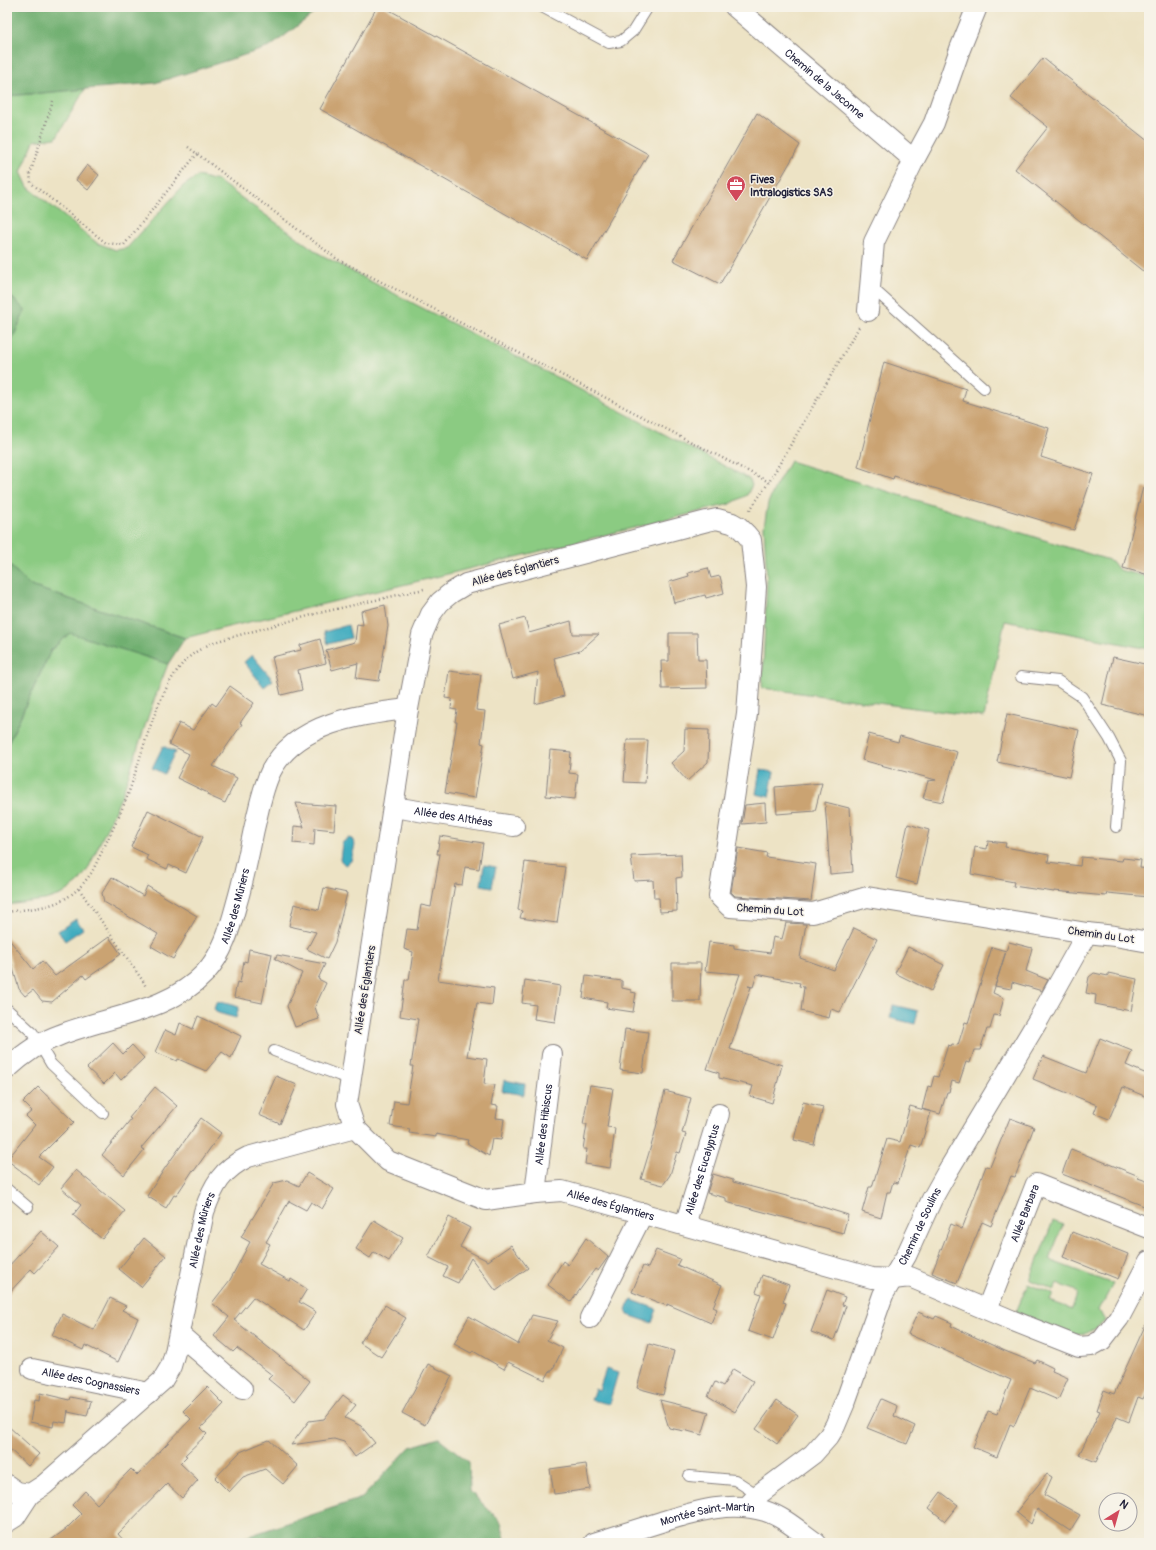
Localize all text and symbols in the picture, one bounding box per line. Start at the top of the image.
street label: Chemin de la Jaconne [782,46,868,122]
place label: Fives Intralogistics SAS [750,173,833,199]
office icon: Fives Intralogistics SAS [725,174,747,202]
street label: Allée des Églantiers [470,553,560,589]
street label: Allée des Althéas [413,804,494,829]
street label: Allée des Mûriers [218,867,252,946]
street label: Chemin du Lot [736,901,805,919]
street label: Chemin du Lot [1067,924,1136,946]
street label: Allée des Églantiers [352,944,378,1036]
street label: Allée des Hibiscus [532,1083,555,1166]
street label: Allée des Eucalyptus [682,1123,722,1216]
street label: Allée Barbara [1007,1182,1042,1244]
street label: Chemin de Soulins [896,1185,944,1268]
street label: Allée des Églantiers [565,1186,656,1223]
street label: Allée des Mûriers [186,1190,218,1270]
street label: Allée des Cognassiers [40,1365,141,1397]
north arrow [1098,1492,1138,1532]
text: N [1117,1497,1131,1512]
street label: Montée Saint-Martin [659,1500,756,1528]

